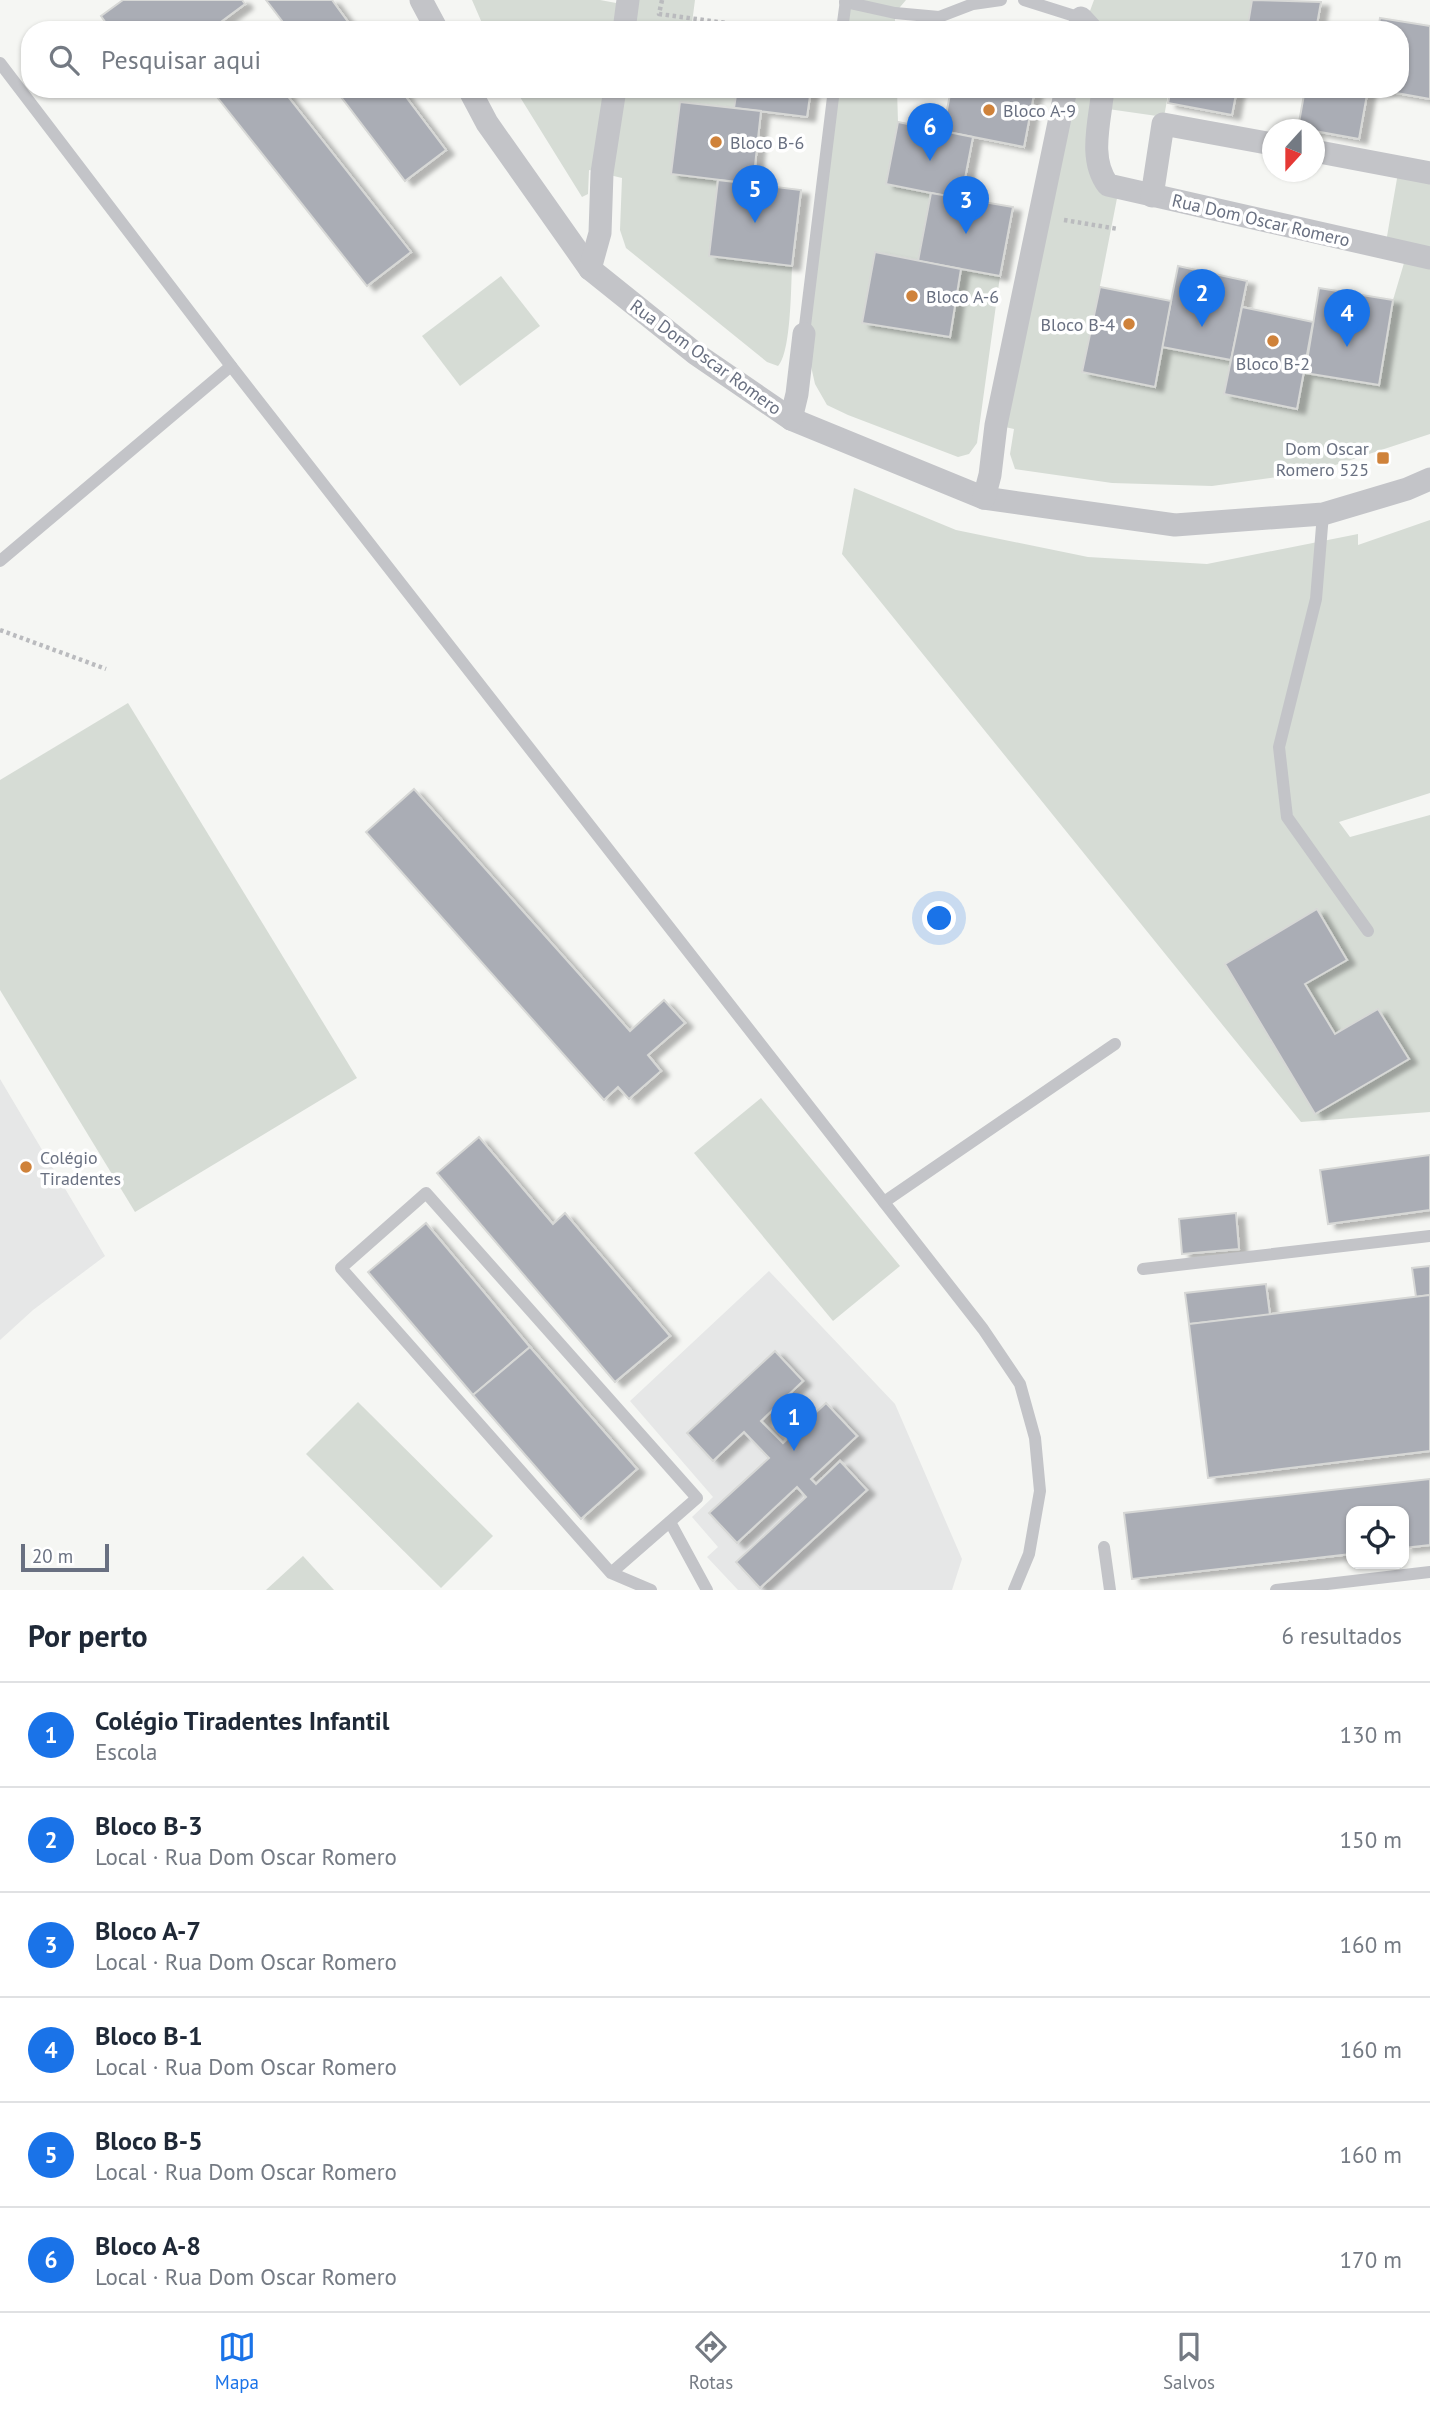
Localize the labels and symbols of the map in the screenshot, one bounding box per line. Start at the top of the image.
place label: Bloco A-9 [1003,99,1076,122]
marker: Bloco A-9 [981,102,997,118]
pin: 6 [907,103,953,161]
north arrow [1262,119,1325,182]
place label: Bloco B-6 [730,131,804,154]
marker: Bloco B-6 [708,134,724,150]
pin: 5 [732,165,778,223]
pin: 3 [943,176,989,234]
street label: Rua Dom Oscar Romero [1170,188,1352,252]
pin: 2 [1179,269,1225,327]
place label: Bloco A-6 [926,285,999,308]
marker: Bloco A-6 [904,288,920,304]
pin: 4 [1324,289,1370,347]
street label: Rua Dom Oscar Romero [626,294,786,420]
place label: Bloco B-4 [1041,313,1115,336]
marker: Bloco B-4 [1121,316,1137,332]
marker: Bloco B-2 [1265,333,1281,349]
place label: Bloco B-2 [1236,352,1310,375]
place label: Dom Oscar Romero 525 [1276,437,1369,481]
marker: Dom Oscar Romero 525 [1375,450,1391,466]
your location [922,901,956,935]
place label: Colégio Tiradentes [40,1146,121,1190]
marker: Colégio Tiradentes [18,1159,34,1175]
pin: 1 [771,1393,817,1451]
scale bar [21,1541,108,1573]

